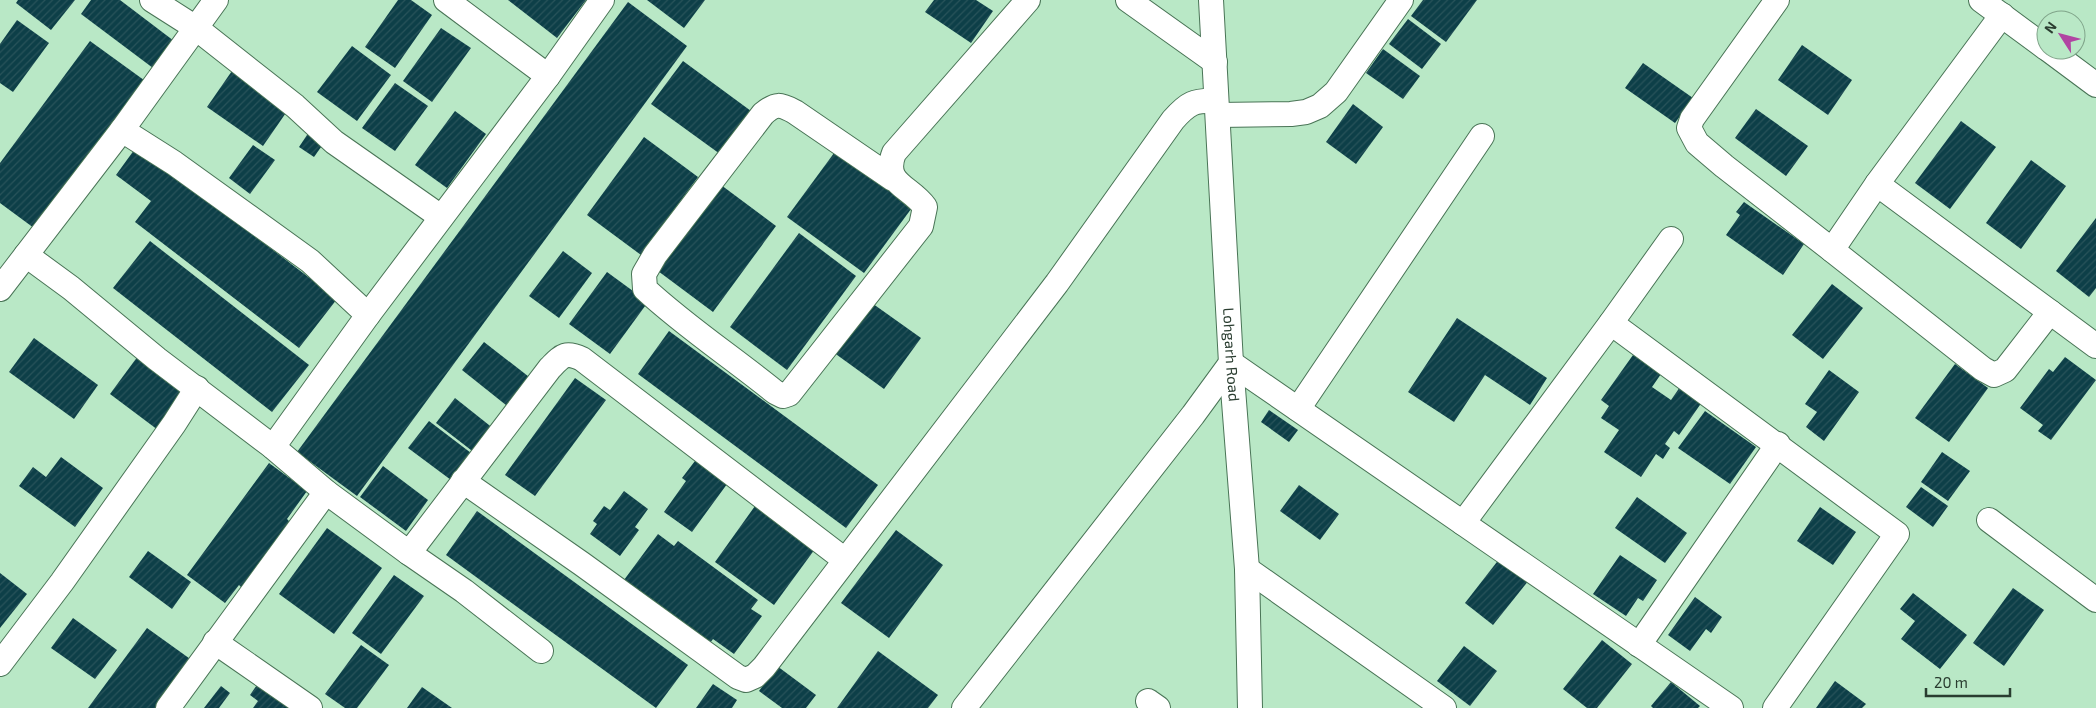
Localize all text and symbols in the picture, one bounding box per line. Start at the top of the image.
north arrow [2036,10,2086,60]
text: N [2040,18,2060,36]
street label: Lohgarh Road [1220,307,1244,402]
scale bar [1926,666,2010,698]
text: 20 m [1934,673,1968,691]

